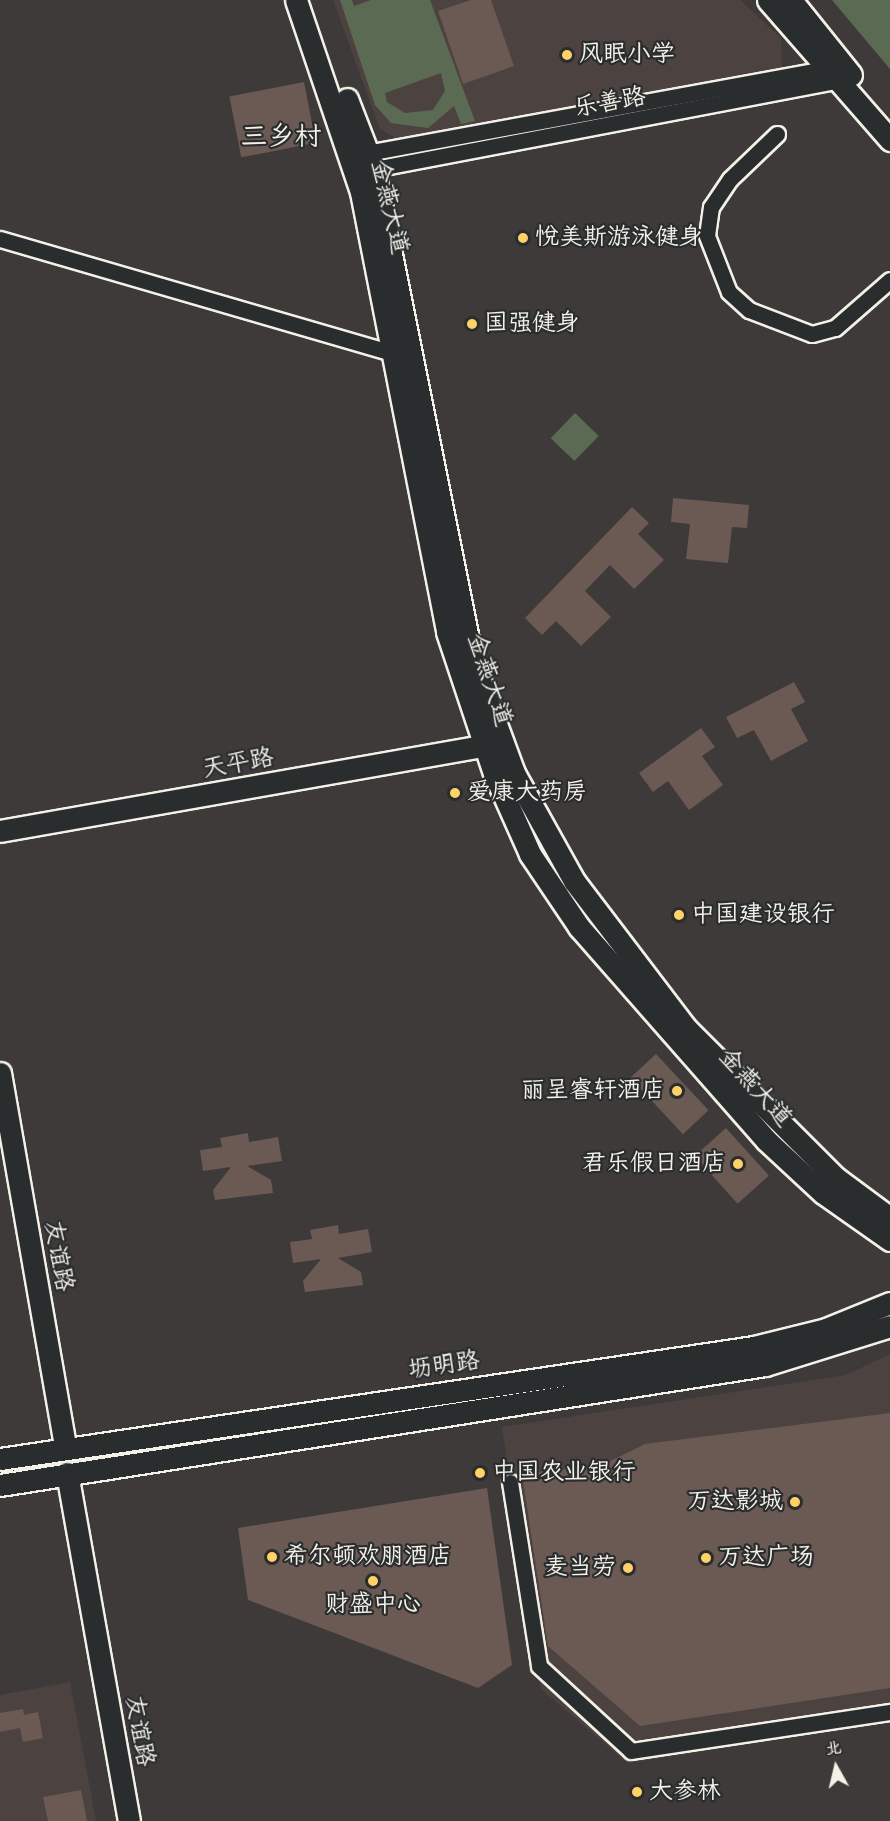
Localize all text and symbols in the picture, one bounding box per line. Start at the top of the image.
place label: 风眠小学 [579,41,675,69]
marker: 风眠小学 [560,48,574,62]
street label: 乐善路 [572,83,648,123]
district label: 三乡村 [241,122,321,154]
street label: 金燕大道 [364,157,414,257]
place label: 悦美斯游泳健身 [535,224,703,252]
marker: 悦美斯游泳健身 [516,231,530,245]
place label: 国强健身 [484,310,580,338]
marker: 国强健身 [465,317,479,331]
street label: 金燕大道 [460,630,518,730]
street label: 天平路 [200,744,276,784]
place label: 爱康大药房 [467,779,587,807]
marker: 爱康大药房 [448,786,462,800]
place label: 中国建设银行 [691,901,835,929]
marker: 中国建设银行 [672,908,686,922]
street label: 金燕大道 [712,1043,798,1133]
place label: 丽呈睿轩酒店 [521,1077,665,1105]
marker: 丽呈睿轩酒店 [670,1084,684,1098]
place label: 君乐假日酒店 [582,1150,726,1178]
marker: 君乐假日酒店 [731,1157,745,1171]
street label: 友谊路 [38,1218,78,1294]
street label: 坜明路 [406,1347,482,1385]
place label: 中国农业银行 [492,1459,636,1487]
marker: 中国农业银行 [473,1466,487,1480]
place label: 万达影城 [687,1488,783,1516]
marker: 万达影城 [788,1495,802,1509]
place label: 希尔顿欢朋酒店 [284,1543,452,1571]
place label: 万达广场 [718,1544,814,1572]
marker: 希尔顿欢朋酒店 [265,1550,279,1564]
marker: 万达广场 [699,1551,713,1565]
place label: 麦当劳 [544,1554,616,1582]
marker: 麦当劳 [621,1561,635,1575]
marker: 财盛中心 [366,1574,380,1588]
place label: 财盛中心 [325,1591,421,1619]
street label: 友谊路 [119,1693,159,1769]
north arrow [806,1737,866,1797]
text: 北 [824,1737,843,1760]
place label: 大参林 [649,1778,721,1806]
marker: 大参林 [630,1785,644,1799]

